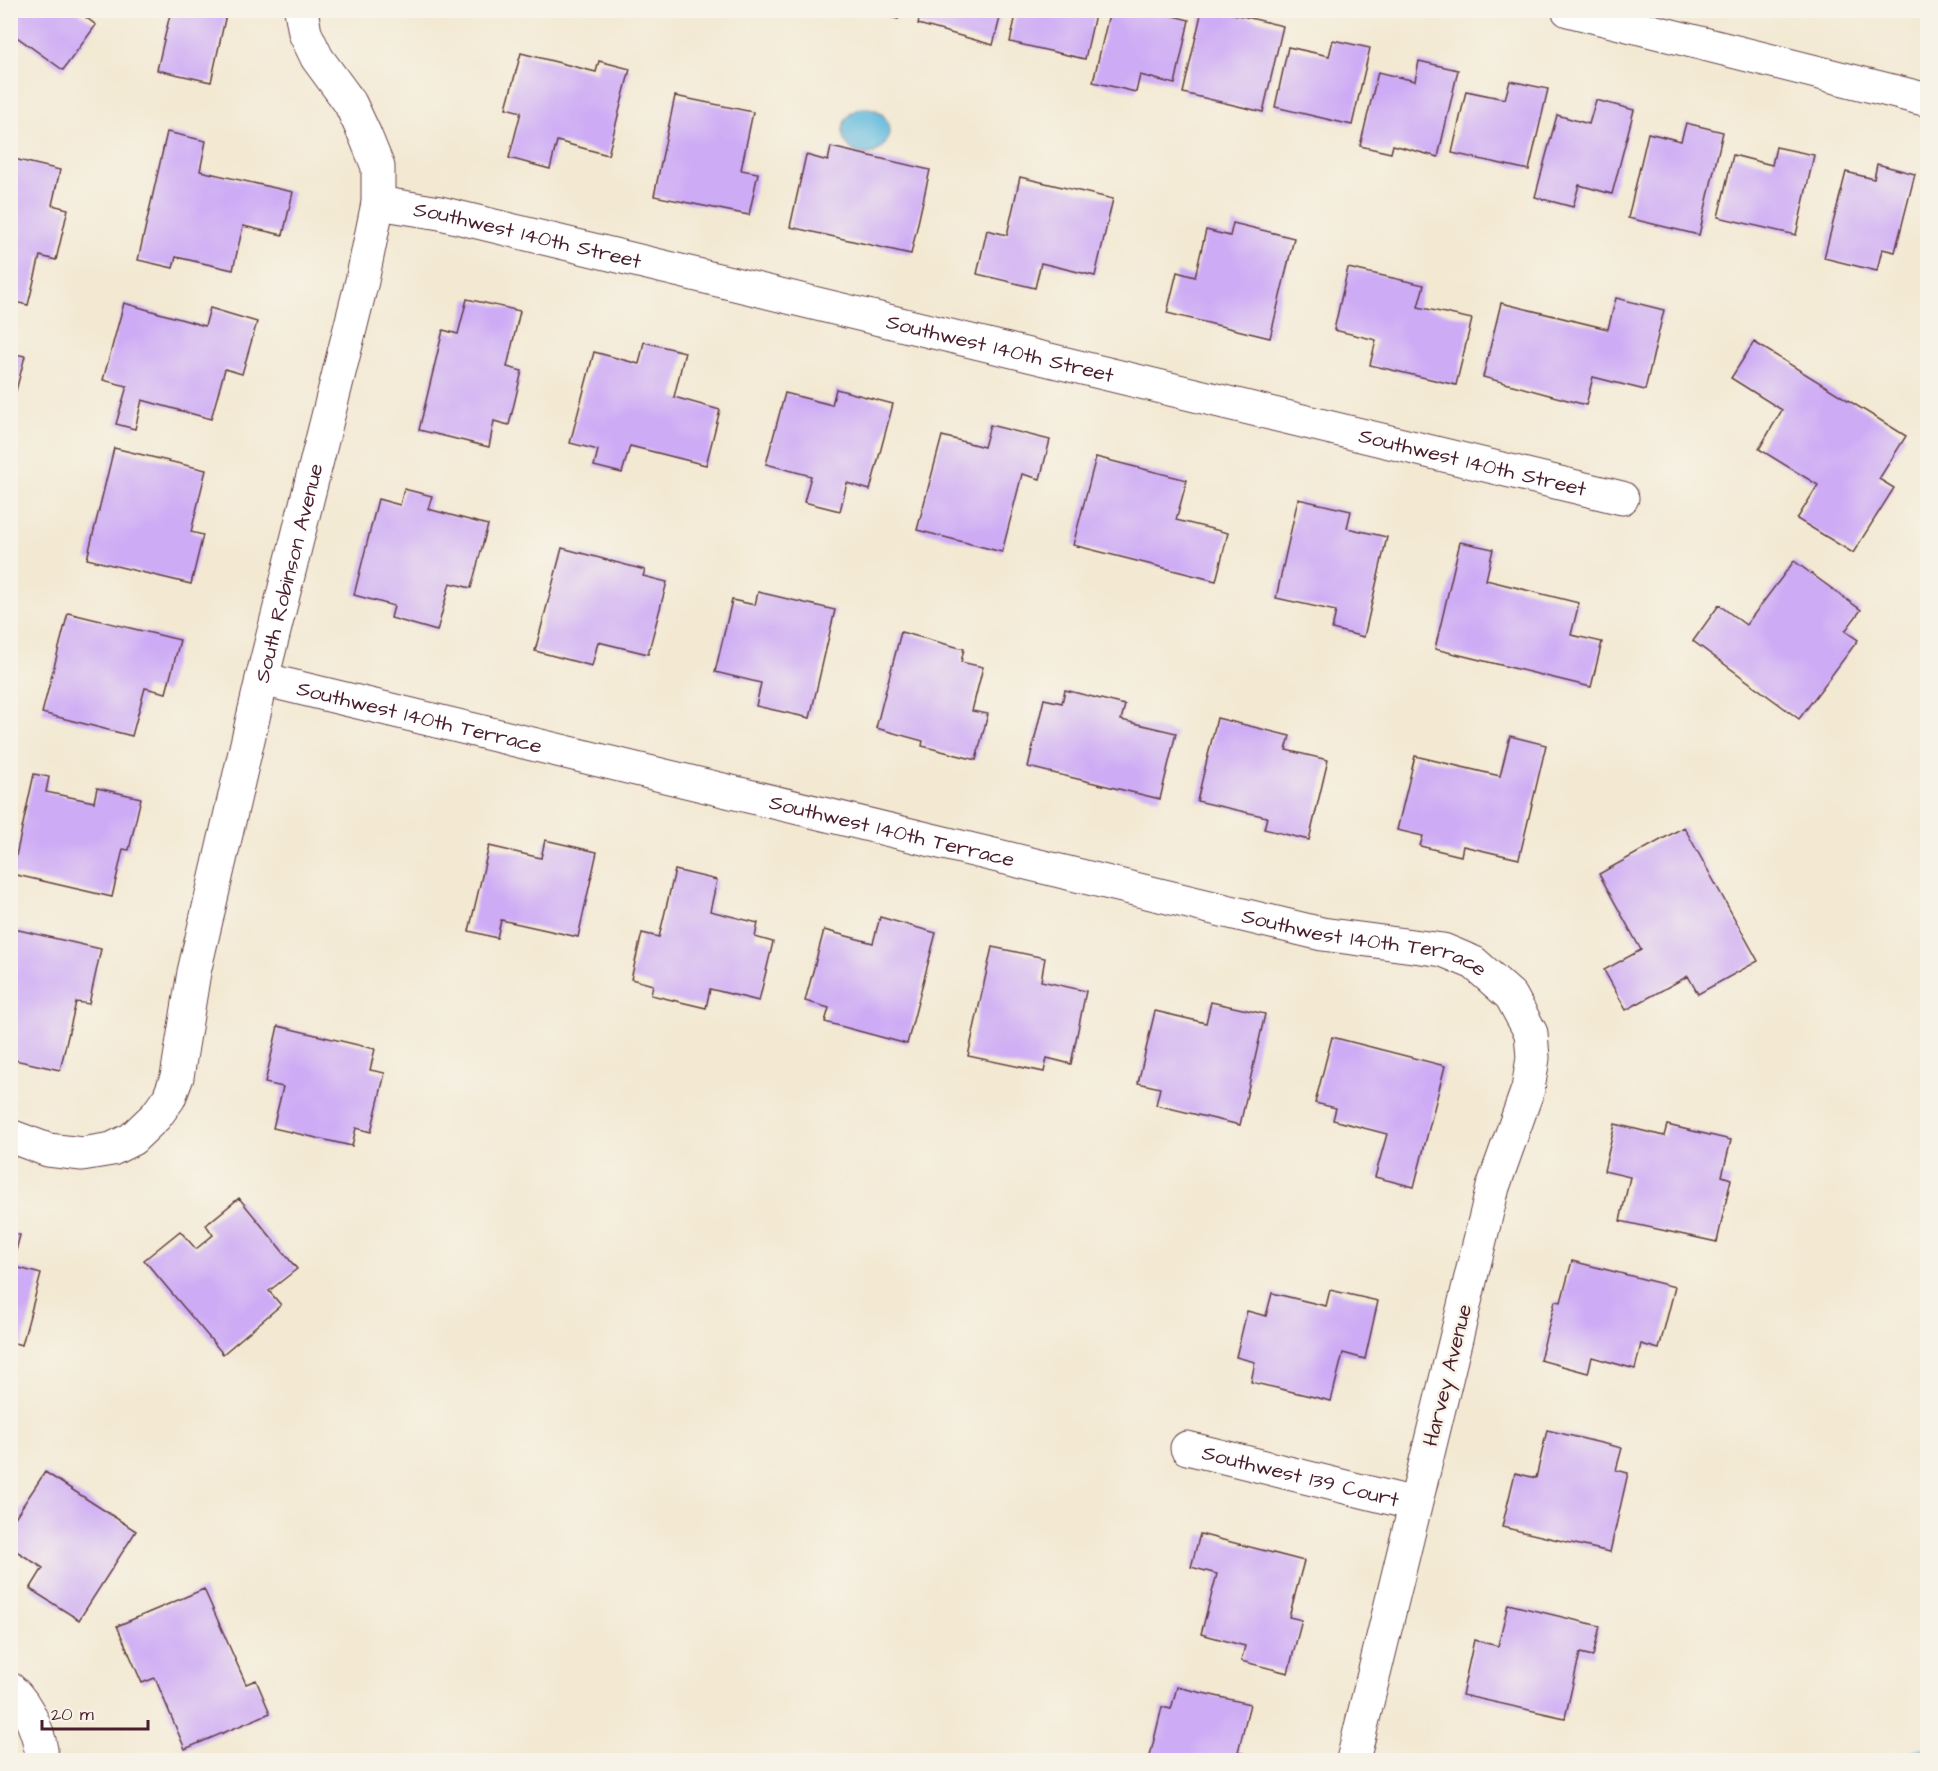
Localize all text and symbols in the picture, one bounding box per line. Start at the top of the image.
street label: Southwest 140th Street [412,195,645,276]
street label: Southwest 140th Street [883,307,1117,390]
street label: Southwest 140th Street [1356,421,1590,504]
street label: South Robinson Avenue [248,460,331,686]
street label: Southwest 140th Terrace [294,674,545,761]
street label: Southwest 140th Terrace [766,788,1017,875]
street label: Southwest 140th Terrace [1239,901,1494,983]
street label: Harvey Avenue [1416,1301,1481,1450]
street label: Southwest 139 Court [1199,1438,1403,1515]
scale bar [42,1693,148,1731]
text: 20 m [51,1702,94,1727]

